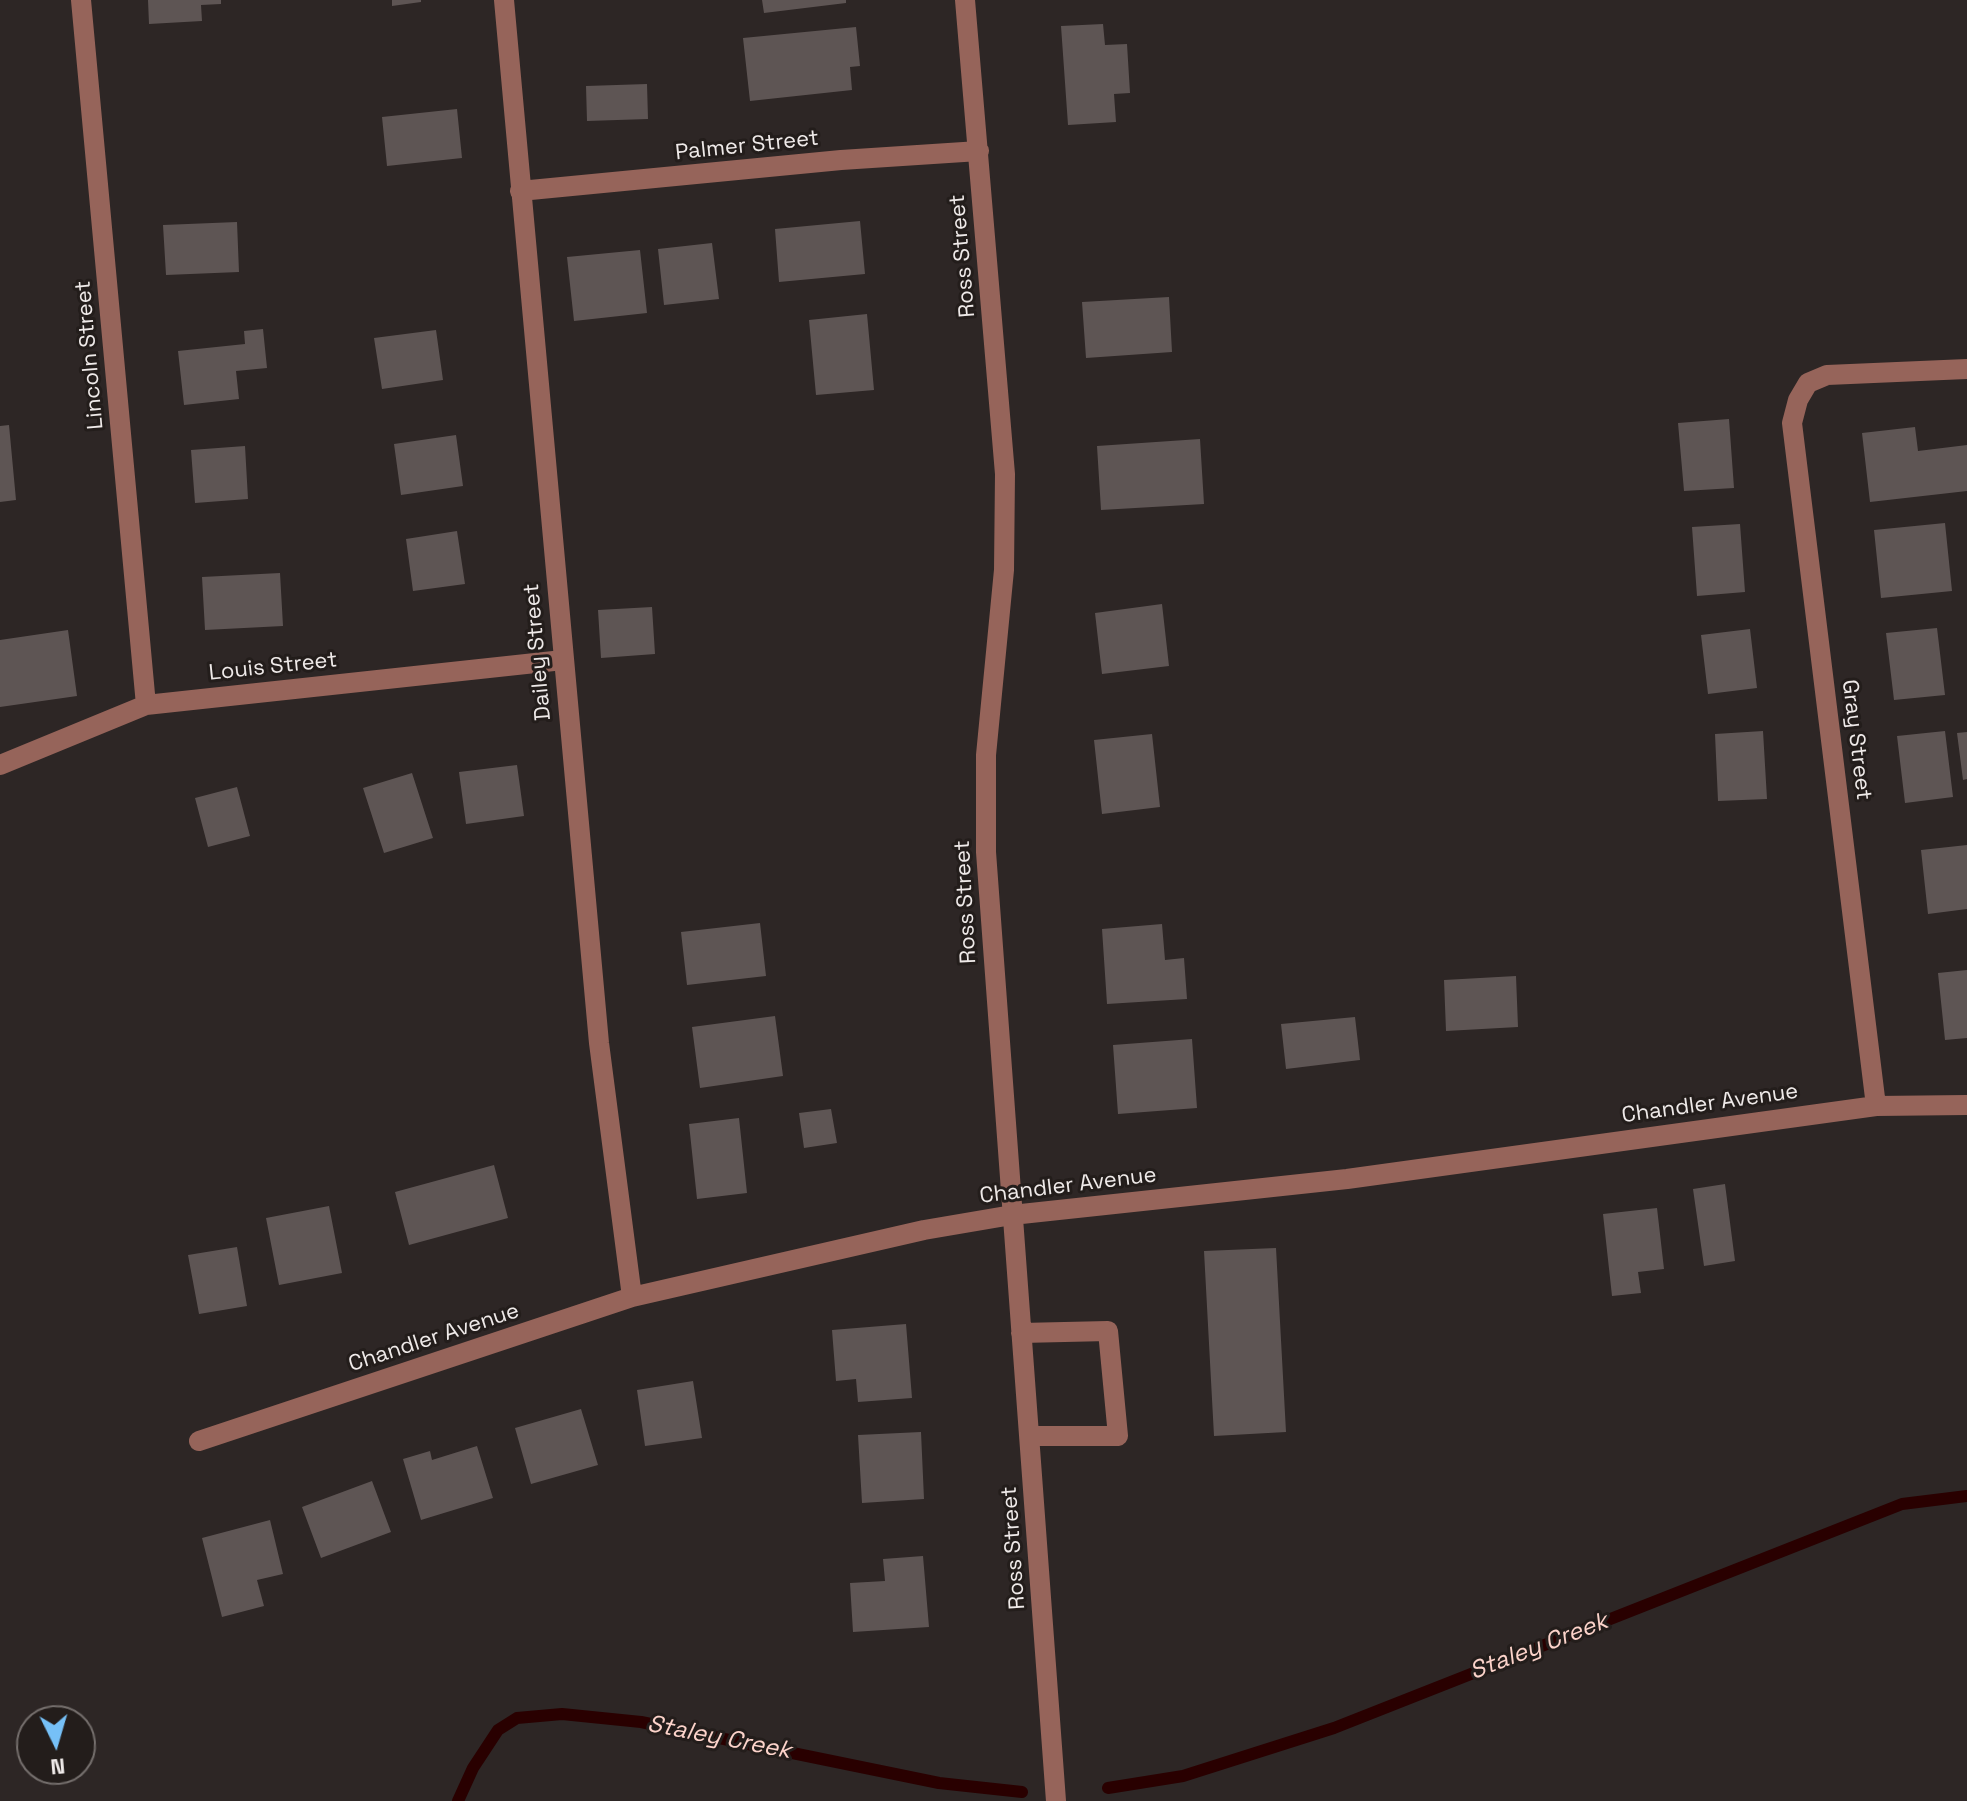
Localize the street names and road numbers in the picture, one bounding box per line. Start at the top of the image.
street label: Palmer Street [674,125,820,167]
street label: Ross Street [944,193,982,319]
street label: Lincoln Street [70,279,110,431]
street label: Dailey Street [519,582,557,722]
street label: Louis Street [208,647,338,687]
street label: Gray Street [1836,678,1876,802]
street label: Ross Street [950,840,982,964]
street label: Chandler Avenue [1620,1079,1800,1129]
street label: Chandler Avenue [978,1162,1158,1210]
street label: Chandler Avenue [345,1298,523,1378]
street label: Ross Street [997,1485,1031,1611]

